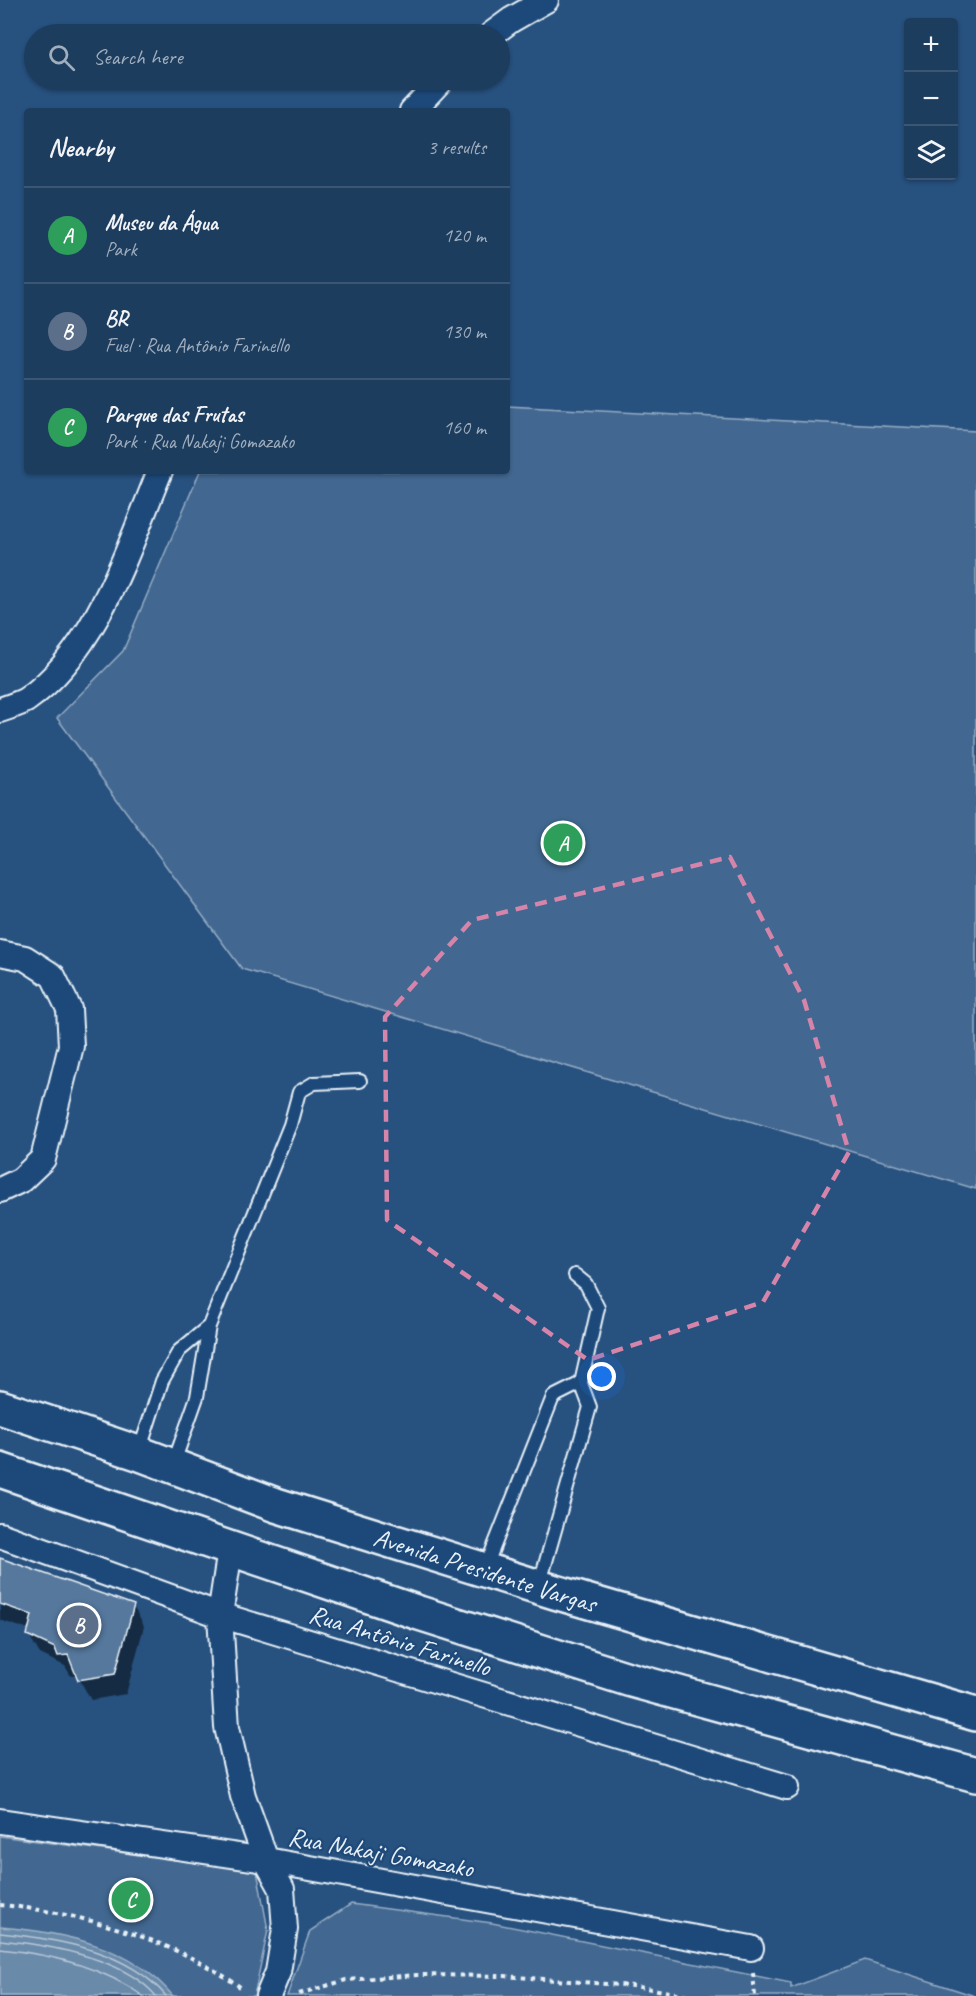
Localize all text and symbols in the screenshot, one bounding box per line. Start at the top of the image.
map controls [904,18,958,180]
button: + [904,18,958,72]
search box [24,24,510,90]
icon: search [45,41,78,74]
text: Search here [93,43,183,71]
button: − [904,72,958,126]
button: layers [904,126,958,180]
text: Nearby [48,131,113,164]
text: 3 results [427,135,486,160]
text: Museu da Água [105,209,218,237]
text: A [62,223,73,248]
text: 120 m [443,223,486,248]
text: Park [105,237,137,262]
text: BR [105,305,127,333]
text: B [62,319,73,344]
text: 130 m [443,319,486,344]
text: Fuel · Rua Antônio Farinello [105,333,289,358]
text: Parque das Frutas [105,401,243,429]
text: C [63,415,72,440]
text: 160 m [443,415,486,440]
text: Park · Rua Nakaji Gomazako [105,429,294,454]
pin: A [544,820,582,866]
your location [587,1362,616,1391]
street label: Avenida Presidente Vargas [370,1521,602,1621]
street label: Rua Antônio Farinello [305,1597,496,1684]
pin: B [60,1602,98,1648]
street label: Rua Nakaji Gomazako [286,1820,478,1885]
pin: C [112,1878,150,1922]

